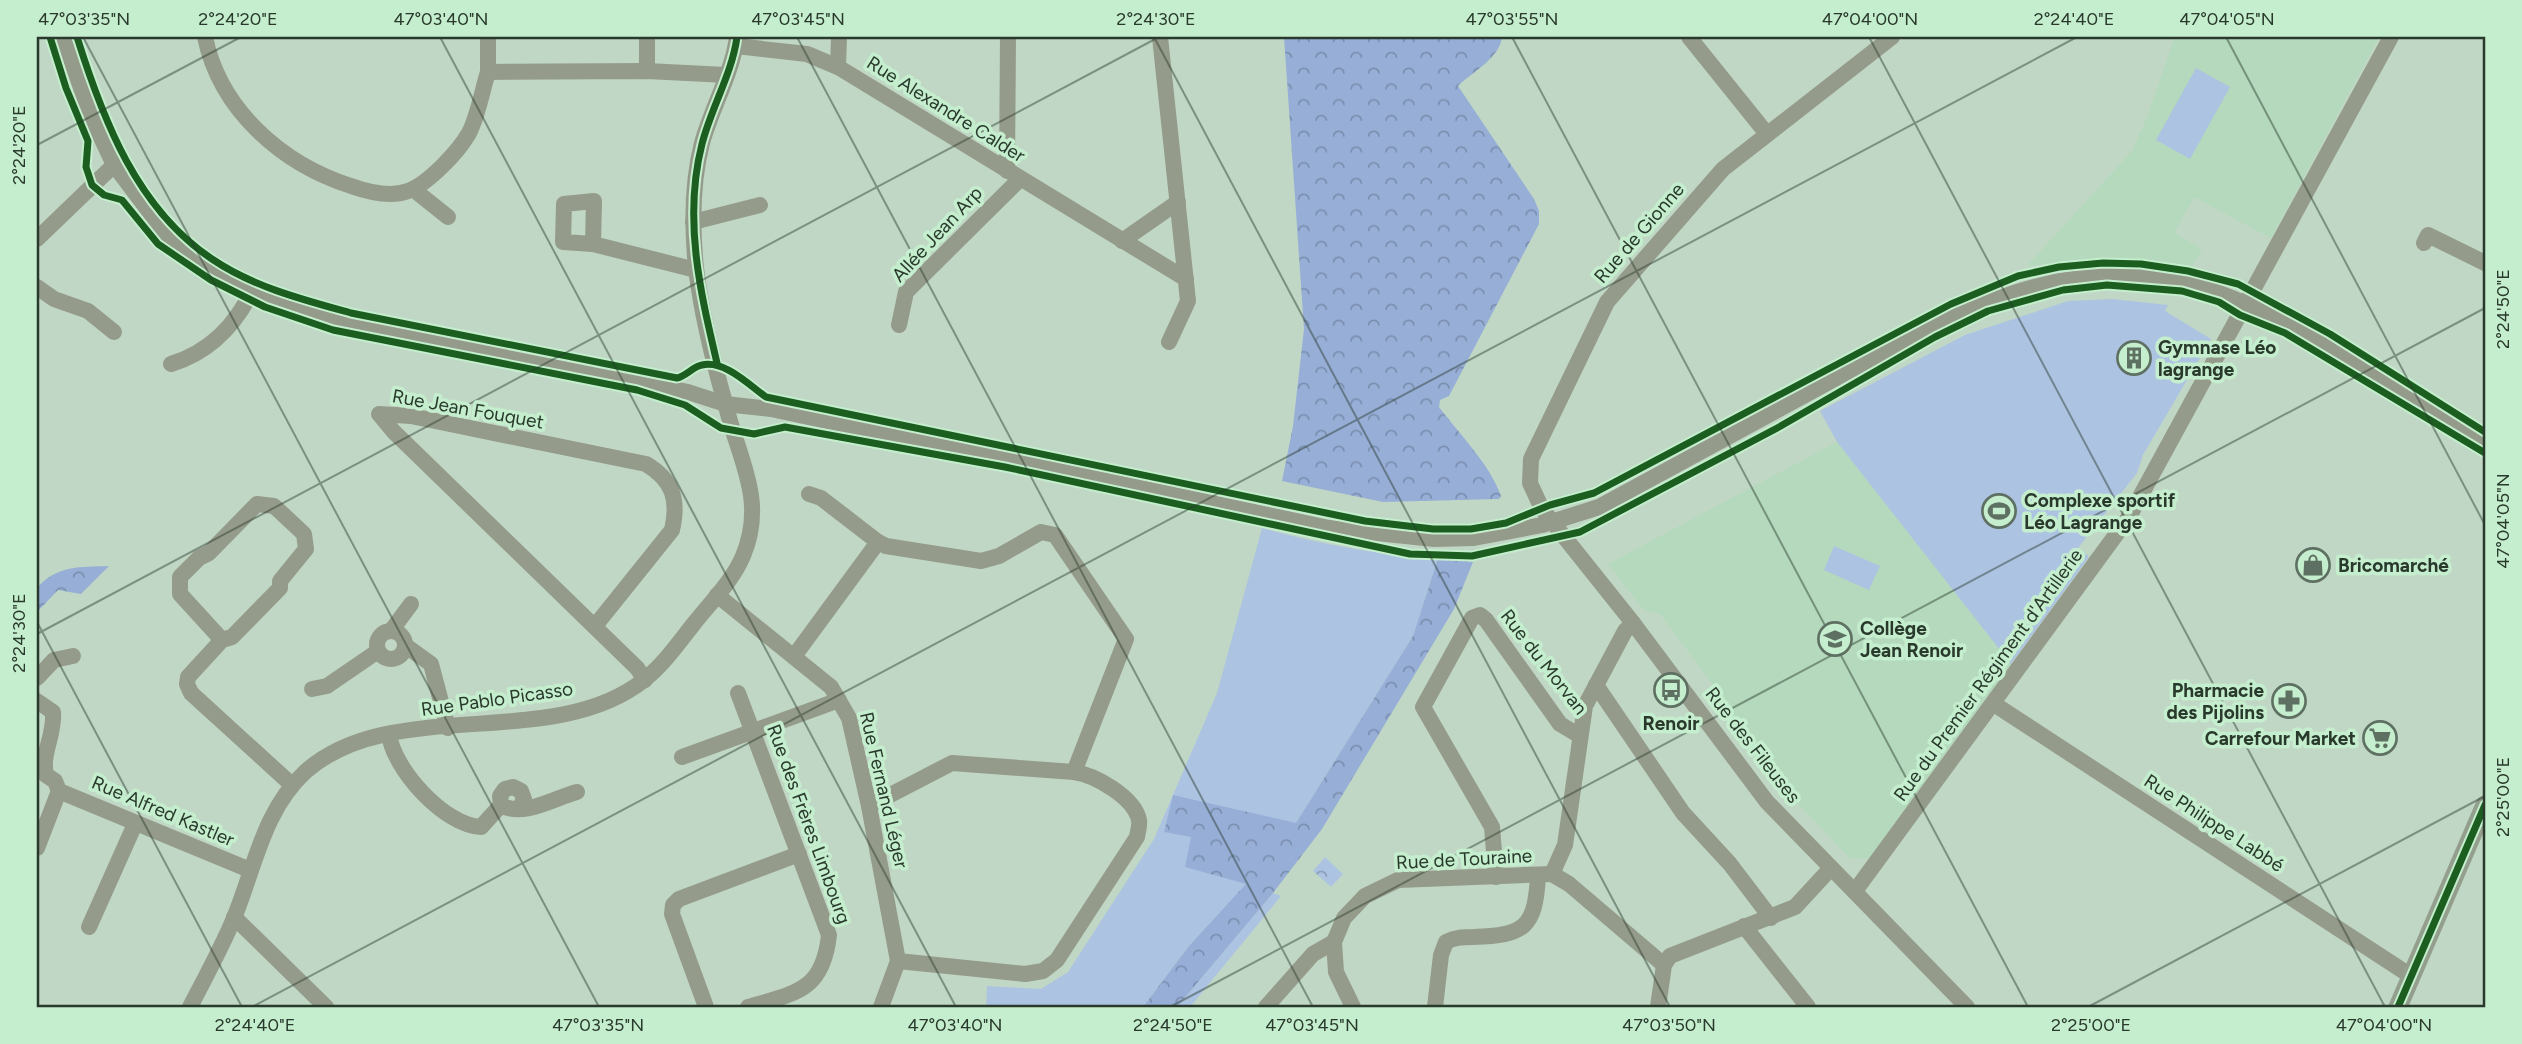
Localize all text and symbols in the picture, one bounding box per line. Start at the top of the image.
text: 47°03'35"N [38,8,130,30]
text: 2°24'20"E [198,8,278,30]
text: 47°03'40"N [394,8,488,30]
text: 47°03'45"N [751,8,845,30]
text: 2°24'30"E [1116,8,1196,30]
text: 47°03'55"N [1466,8,1558,30]
text: 47°04'00"N [1822,8,1918,30]
text: 2°24'40"E [2034,8,2114,30]
text: 47°04'05"N [2179,8,2275,30]
street label: Rue Alexandre Calder [863,51,1030,167]
text: 2°24'20"E [8,105,30,185]
street label: Rue de Gionne [1589,178,1689,288]
street label: Allée Jean Arp [887,181,987,287]
text: 2°24'50"E [2492,269,2514,349]
place label: Gymnase Léo lagrange [2158,336,2276,381]
building icon: Gymnase Léo lagrange [2115,339,2153,377]
street label: Rue Jean Fouquet [390,384,546,434]
text: 47°04'05"N [2492,473,2514,569]
place label: Complexe sportif Léo Lagrange [2024,489,2176,534]
sports icon: Complexe sportif Léo Lagrange [1980,492,2018,530]
street label: Rue du Premier Régiment d'Artillerie [1889,544,2087,806]
shop icon: Bricomarché [2294,546,2332,584]
place label: Bricomarché [2338,554,2449,577]
text: 2°24'30"E [8,593,30,673]
street label: Rue du Morvan [1496,605,1592,719]
place label: Collège Jean Renoir [1860,617,1963,662]
school or university icon: Collège Jean Renoir [1816,620,1854,658]
bus stop icon: Renoir [1652,671,1690,709]
street label: Rue Pablo Picasso [420,677,574,721]
place label: Pharmacie des Pijolins [2166,679,2264,724]
pharmacy icon: Pharmacie des Pijolins [2270,682,2308,720]
street label: Rue des Fileuses [1701,683,1805,808]
street label: Rue Fernand Léger [855,710,913,871]
place label: Renoir [1643,712,1699,735]
supermarket icon: Carrefour Market [2361,719,2399,757]
street label: Rue des Frères Limbourg [762,721,856,927]
place label: Carrefour Market [2205,727,2356,750]
text: 2°25'00"E [2492,757,2514,837]
street label: Rue Philippe Labbé [2140,769,2288,877]
street label: Rue Alfred Kastler [88,771,238,852]
street label: Rue de Touraine [1395,844,1533,874]
text: 2°24'40"E [215,1014,295,1036]
text: 47°03'35"N [552,1014,644,1036]
text: 47°03'40"N [908,1014,1002,1036]
text: 2°24'50"E [1133,1014,1213,1036]
text: 47°03'45"N [1265,1014,1359,1036]
text: 47°03'50"N [1622,1014,1716,1036]
text: 2°25'00"E [2051,1014,2131,1036]
text: 47°04'00"N [2336,1014,2432,1036]

